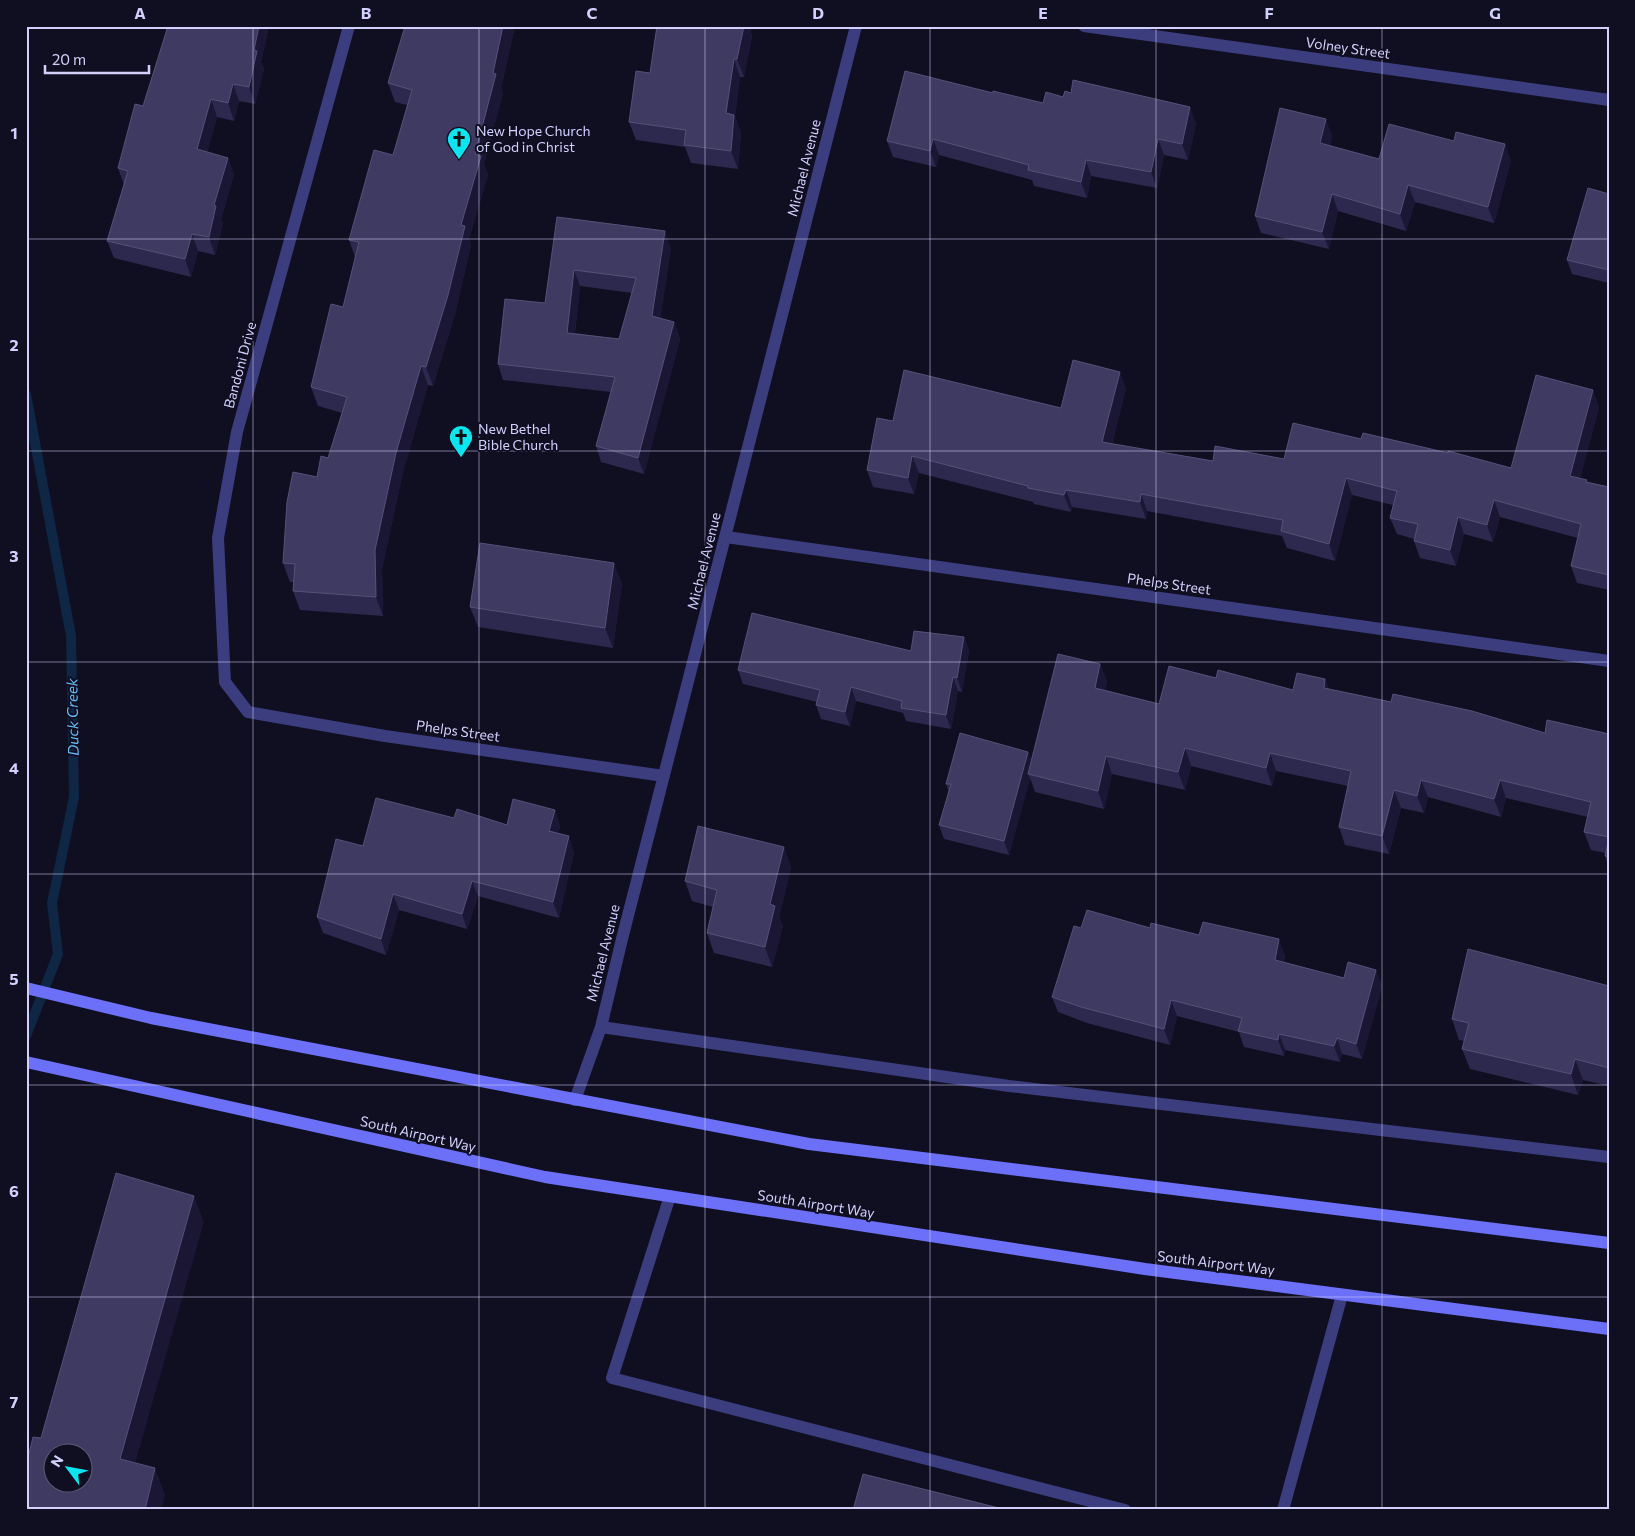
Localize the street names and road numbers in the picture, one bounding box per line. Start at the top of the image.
street label: Volney Street [1305,33,1392,62]
street label: Michael Avenue [783,118,824,218]
street label: Bandoni Drive [220,320,259,410]
street label: Michael Avenue [683,511,724,611]
street label: Phelps Street [1126,569,1212,598]
street label: Phelps Street [415,716,501,745]
street label: Michael Avenue [582,903,623,1003]
street label: South Airport Way [359,1112,478,1155]
street label: South Airport Way [756,1186,876,1221]
street label: South Airport Way [1156,1247,1276,1278]

